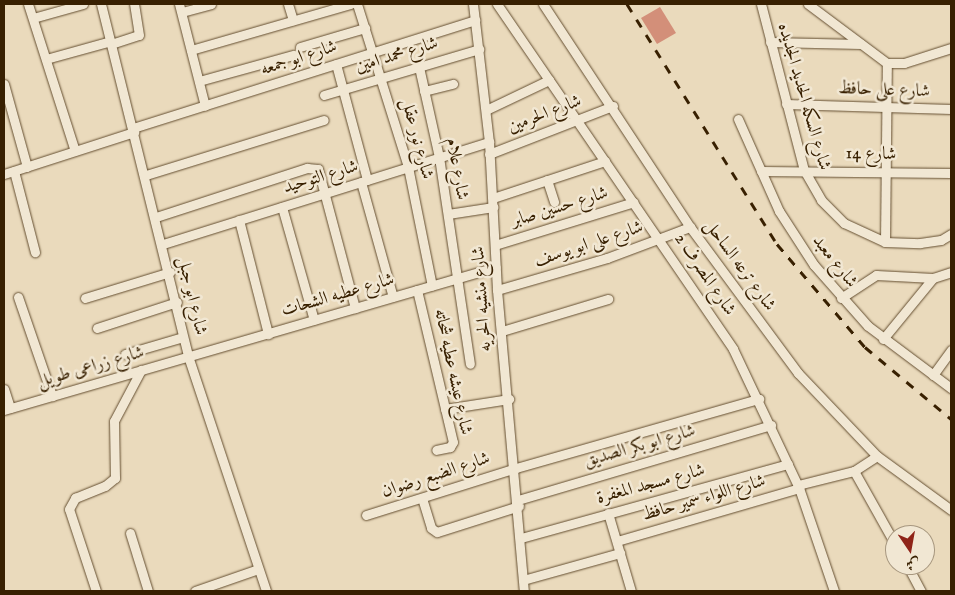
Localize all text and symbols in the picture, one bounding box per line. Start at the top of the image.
street label: شارع السكه الحديد الجديده [772,21,834,173]
street label: شارع محمد امين [353,33,441,79]
street label: شارع ابو جمعه [258,36,340,82]
street label: شارع على حافظ [838,79,930,103]
street label: شارع الحرمين [505,91,585,139]
street label: شارع نور عقل [395,96,437,182]
street label: شارع علام [440,136,472,202]
street label: شارع 14 [845,144,897,166]
street label: شارع التوحيد [281,156,361,200]
street label: شارع حسين صابر [509,183,611,233]
street label: شارع ترعه الساحل [699,216,779,316]
street label: شارع على ابو يوسف [532,217,646,273]
street label: شارع المصرف 2 [669,230,739,320]
street label: شارع معبد [807,231,861,293]
street label: شارع منشيه الحريه [469,245,497,353]
street label: شارع ابو جبل [171,254,211,338]
street label: شارع عطيه الشحات [279,270,397,322]
street label: شارع عيشه عطيه شحاته [428,307,476,437]
street label: شارع زراعى طويل [35,342,147,394]
street label: شارع ابو بكر الصديق [582,421,698,473]
street label: شارع الضبع رضوان [379,448,493,504]
street label: شارع مسجد المغفرة [595,460,707,510]
street label: شارع اللواء سمير حافظ [640,471,768,527]
north arrow [885,525,935,575]
text: ش [904,553,922,574]

